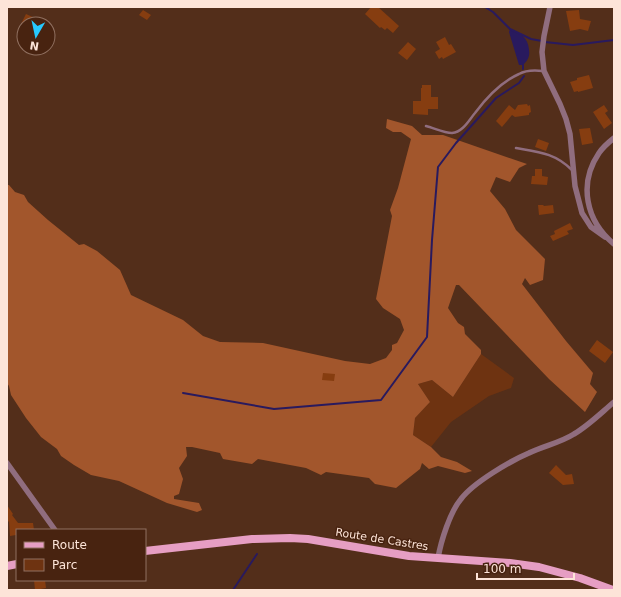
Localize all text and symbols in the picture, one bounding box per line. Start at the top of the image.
north arrow [16,16,56,56]
text: N [29,38,40,53]
street label: Route de Castres [335,526,430,553]
legend [16,529,146,581]
text: Route [52,538,87,552]
scale bar [477,555,574,581]
text: Parc [52,558,77,572]
text: 100 m [483,562,521,576]

